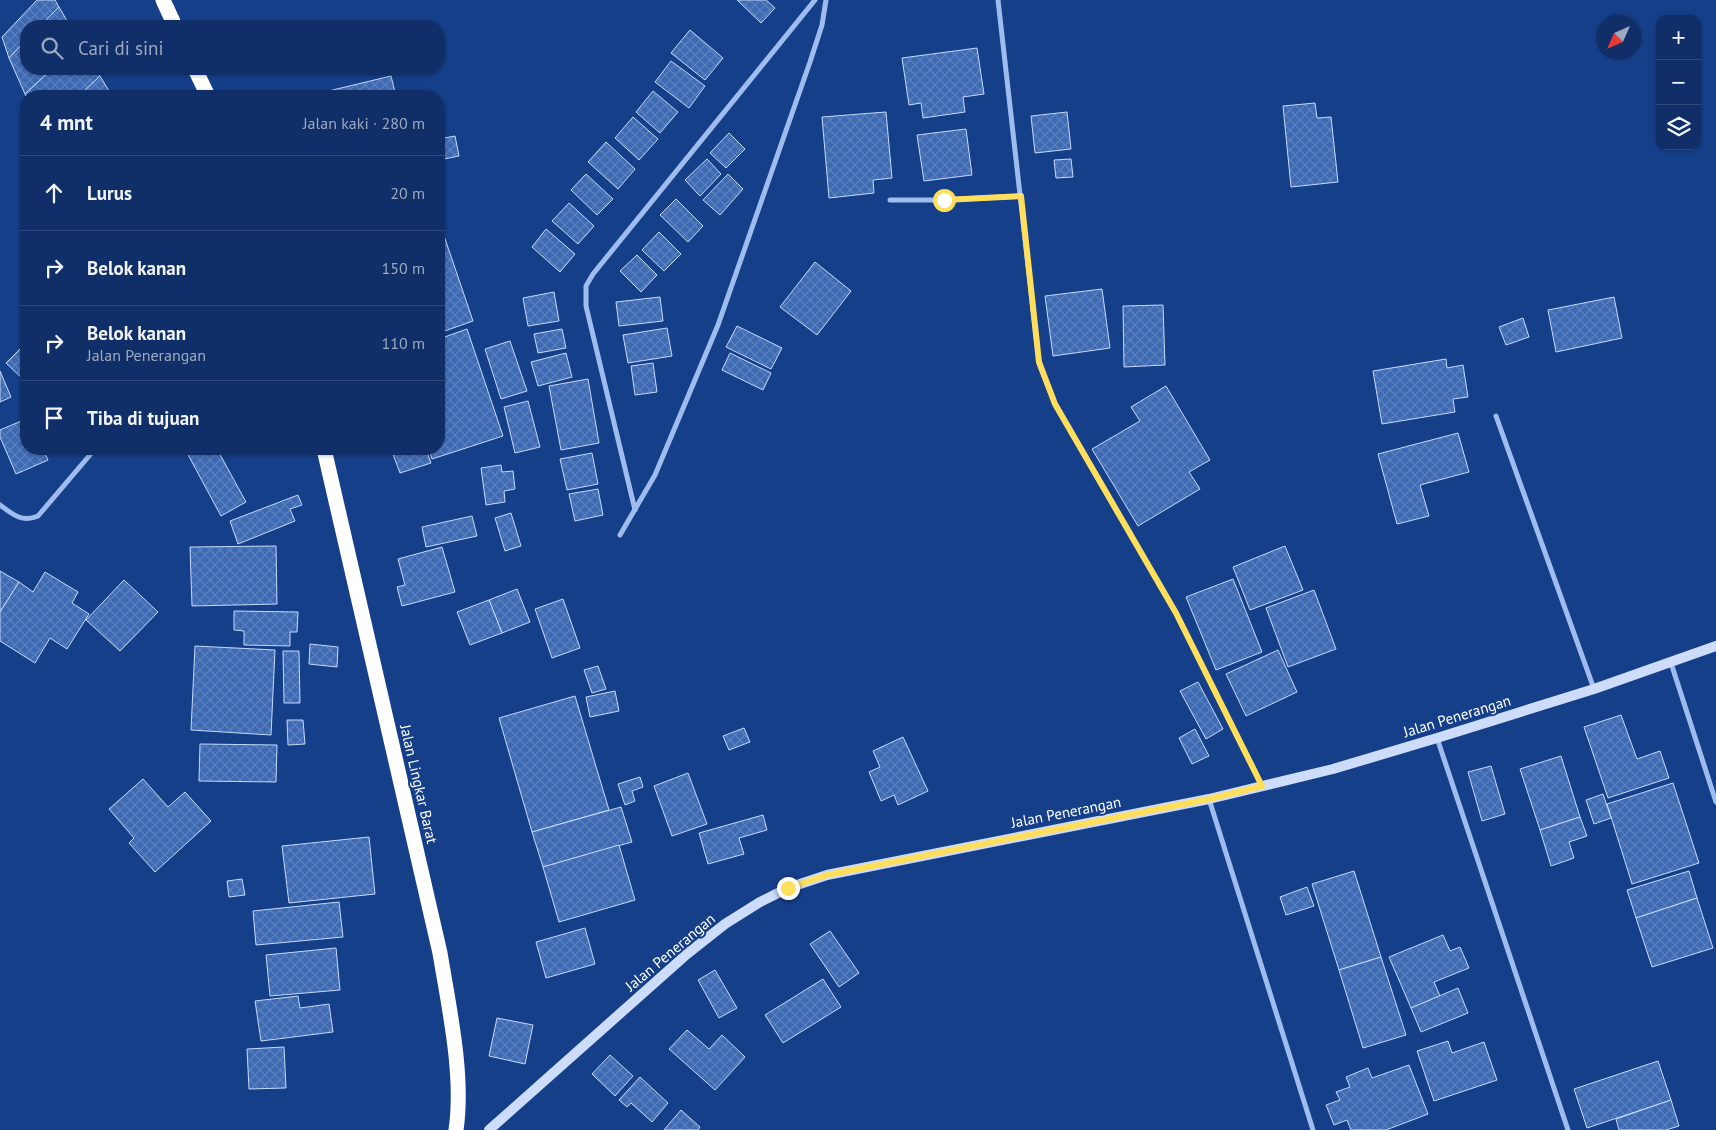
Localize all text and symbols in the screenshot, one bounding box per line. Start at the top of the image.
north arrow [1596,15,1641,60]
map controls [1656,15,1701,150]
button: + [1656,15,1701,60]
search box [20,20,445,75]
icon: search [38,34,66,62]
text: Cari di sini [78,36,164,60]
button: − [1656,60,1701,105]
button: layers [1656,105,1701,150]
text: 4 mnt [40,109,93,136]
text: Jalan kaki · 280 m [303,113,425,133]
icon: ahead [40,179,68,207]
text: Lurus [87,181,132,205]
text: 20 m [390,183,425,203]
route start [933,189,956,212]
icon: right [40,254,68,282]
text: Belok kanan [87,256,186,280]
text: 150 m [382,258,425,278]
text: Belok kanan [87,321,186,345]
icon: right [40,329,68,357]
text: 110 m [382,333,425,353]
text: Jalan Penerangan [87,345,206,365]
icon: arrive [40,404,68,432]
text: Tiba di tujuan [87,406,199,430]
street label: Jalan Penerangan [1400,691,1513,742]
street label: Jalan Lingkar Barat [396,722,442,845]
street label: Jalan Penerangan [1008,792,1123,832]
route end [777,877,800,900]
street label: Jalan Penerangan [620,909,719,996]

